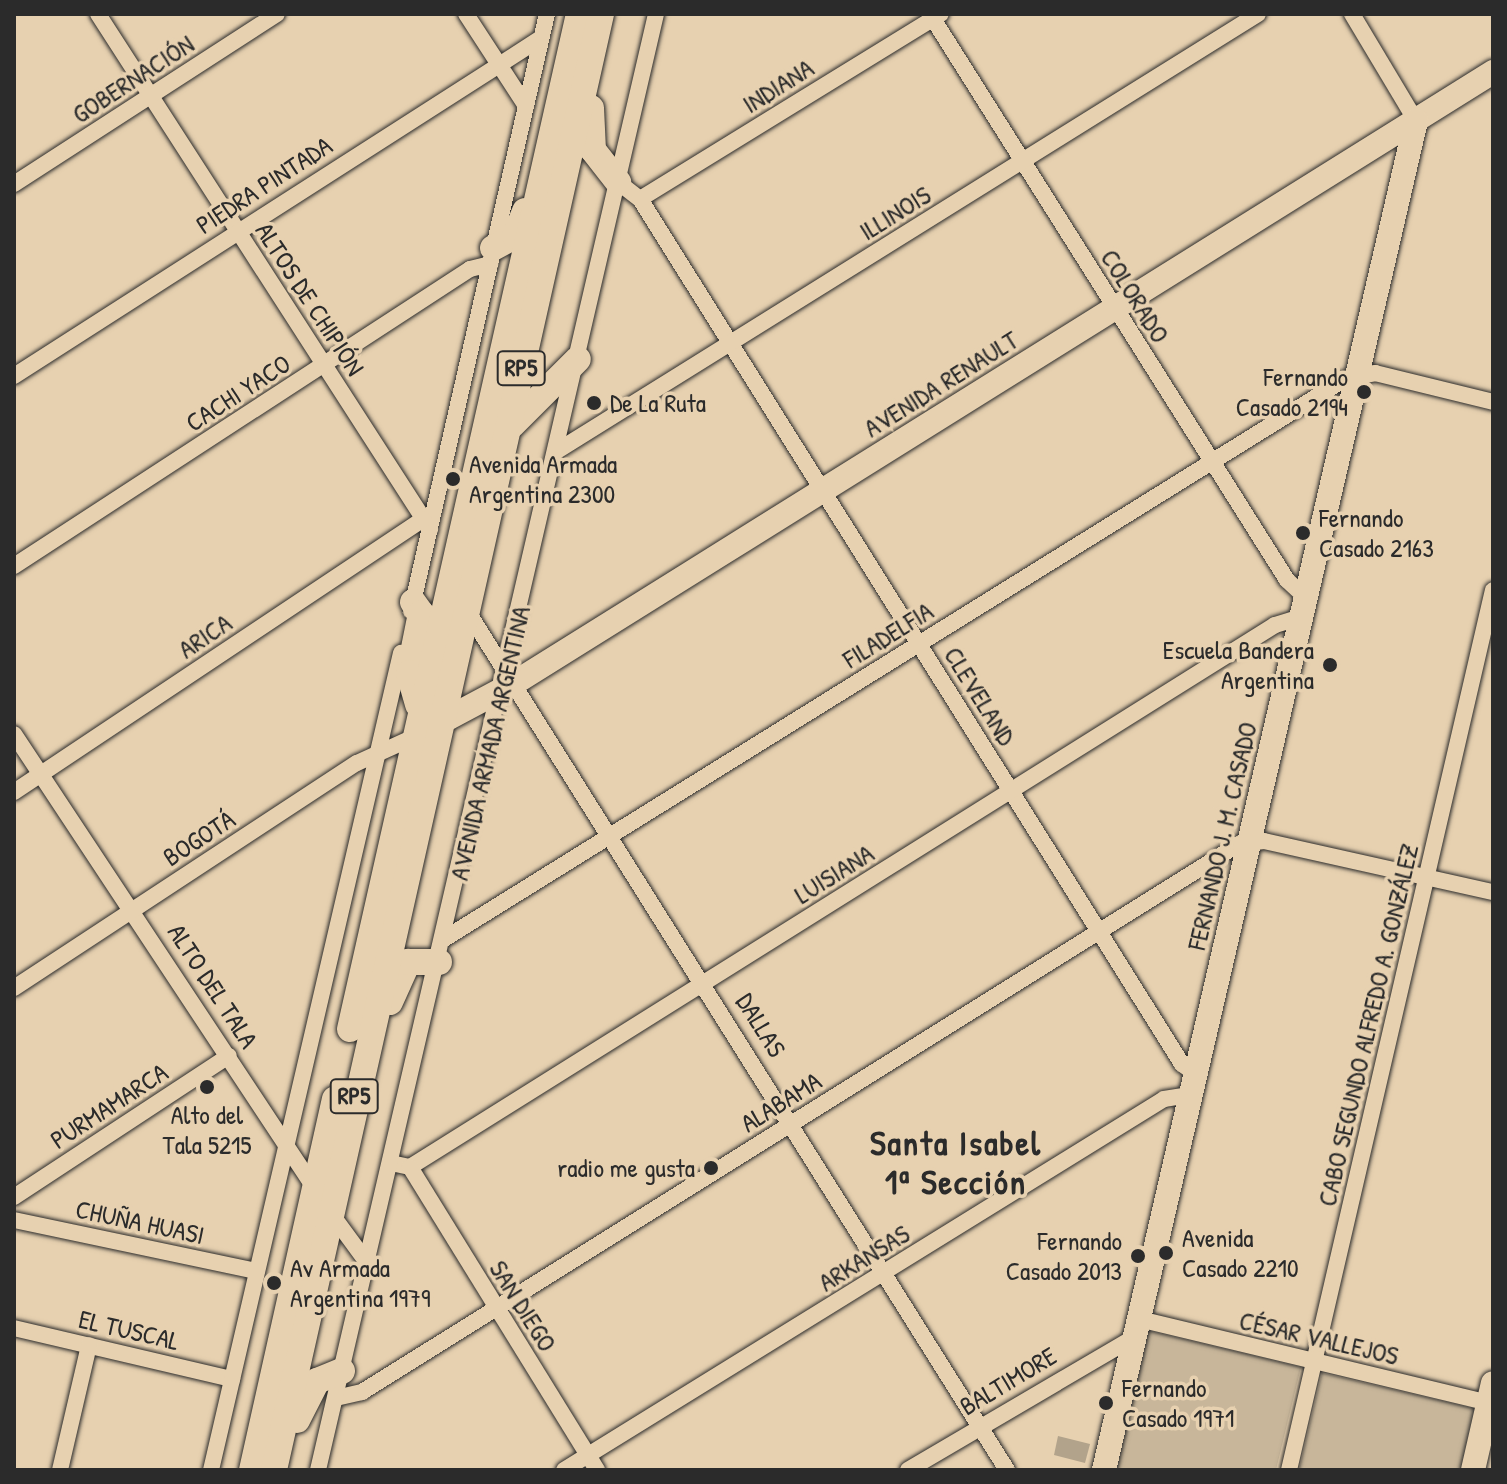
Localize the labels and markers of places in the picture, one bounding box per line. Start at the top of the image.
place label: Fernando Casado 2194 [1236,361,1348,422]
marker: Fernando Casado 2194 [1355,383,1373,401]
place label: De La Ruta [610,387,706,419]
marker: De La Ruta [585,394,603,412]
place label: Avenida Armada Argentina 2300 [469,448,617,510]
marker: Avenida Armada Argentina 2300 [444,470,462,488]
place label: Fernando Casado 2163 [1319,502,1434,564]
marker: Fernando Casado 2163 [1294,524,1312,542]
place label: Escuela Bandera Argentina [1163,634,1314,696]
marker: Escuela Bandera Argentina [1321,656,1339,674]
marker: Alto del Tala 5215 [198,1078,216,1096]
place label: Alto del Tala 5215 [162,1099,252,1160]
place label: radio me gusta [557,1152,695,1184]
marker: radio me gusta [702,1159,720,1177]
place label: Avenida Casado 2210 [1182,1222,1299,1284]
place label: Fernando Casado 2013 [1006,1225,1122,1286]
marker: Avenida Casado 2210 [1157,1244,1175,1262]
marker: Fernando Casado 2013 [1129,1247,1147,1265]
place label: Av Armada Argentina 1979 [290,1252,430,1314]
marker: Av Armada Argentina 1979 [265,1274,283,1292]
place label: Fernando Casado 1971 [1122,1372,1235,1434]
marker: Fernando Casado 1971 [1097,1394,1115,1412]

